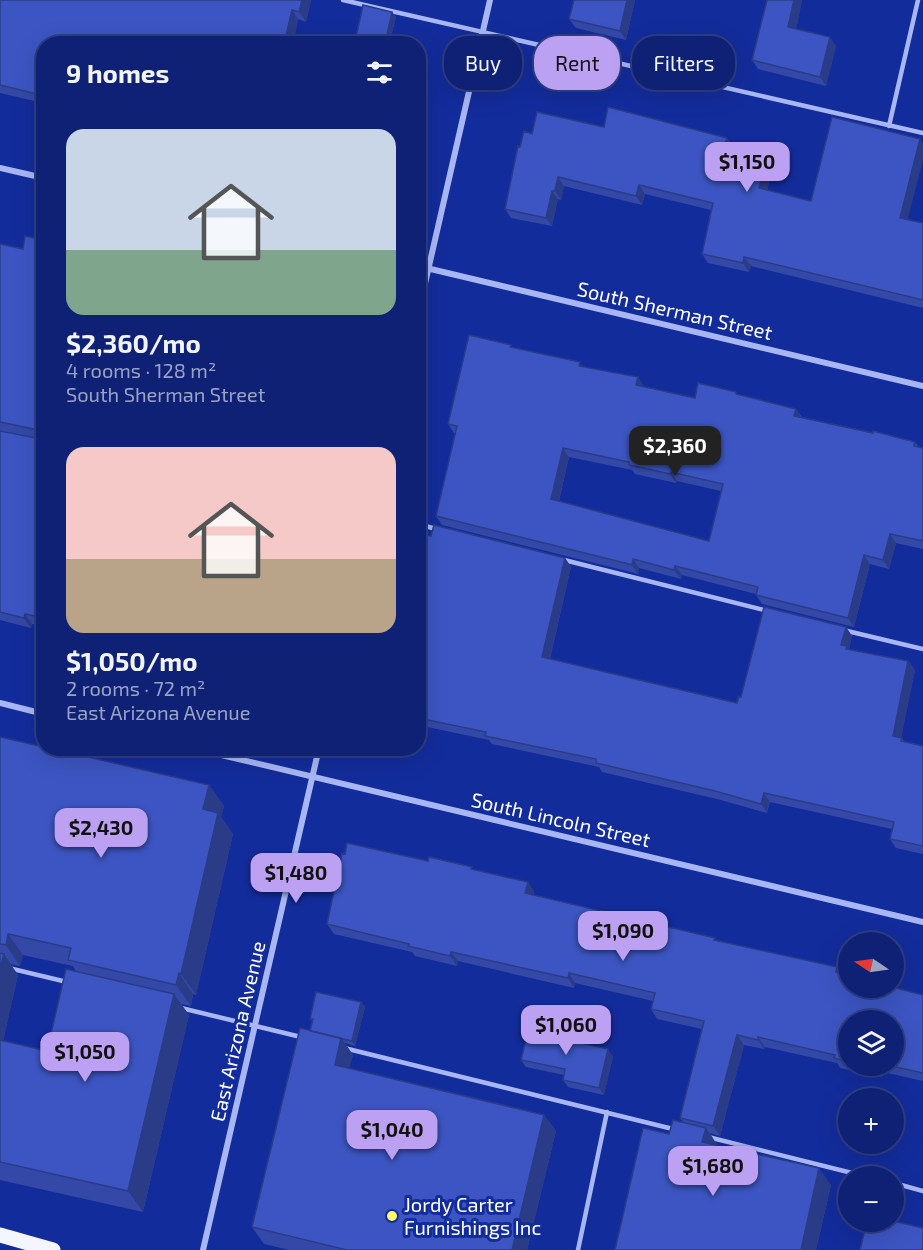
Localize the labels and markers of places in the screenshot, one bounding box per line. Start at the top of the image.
pin: $1,150 [698,142,796,193]
pin: $2,360 [626,426,724,477]
pin: $2,430 [52,808,150,859]
pin: $1,480 [247,853,345,904]
pin: $1,090 [574,911,672,962]
pin: $1,060 [517,1005,615,1056]
pin: $1,050 [36,1032,134,1083]
pin: $1,040 [343,1110,441,1161]
pin: $1,680 [664,1146,762,1197]
place label: Jordy Carter Furnishings Inc [404,1192,541,1239]
marker: Jordy Carter Furnishings Inc [385,1209,399,1223]

